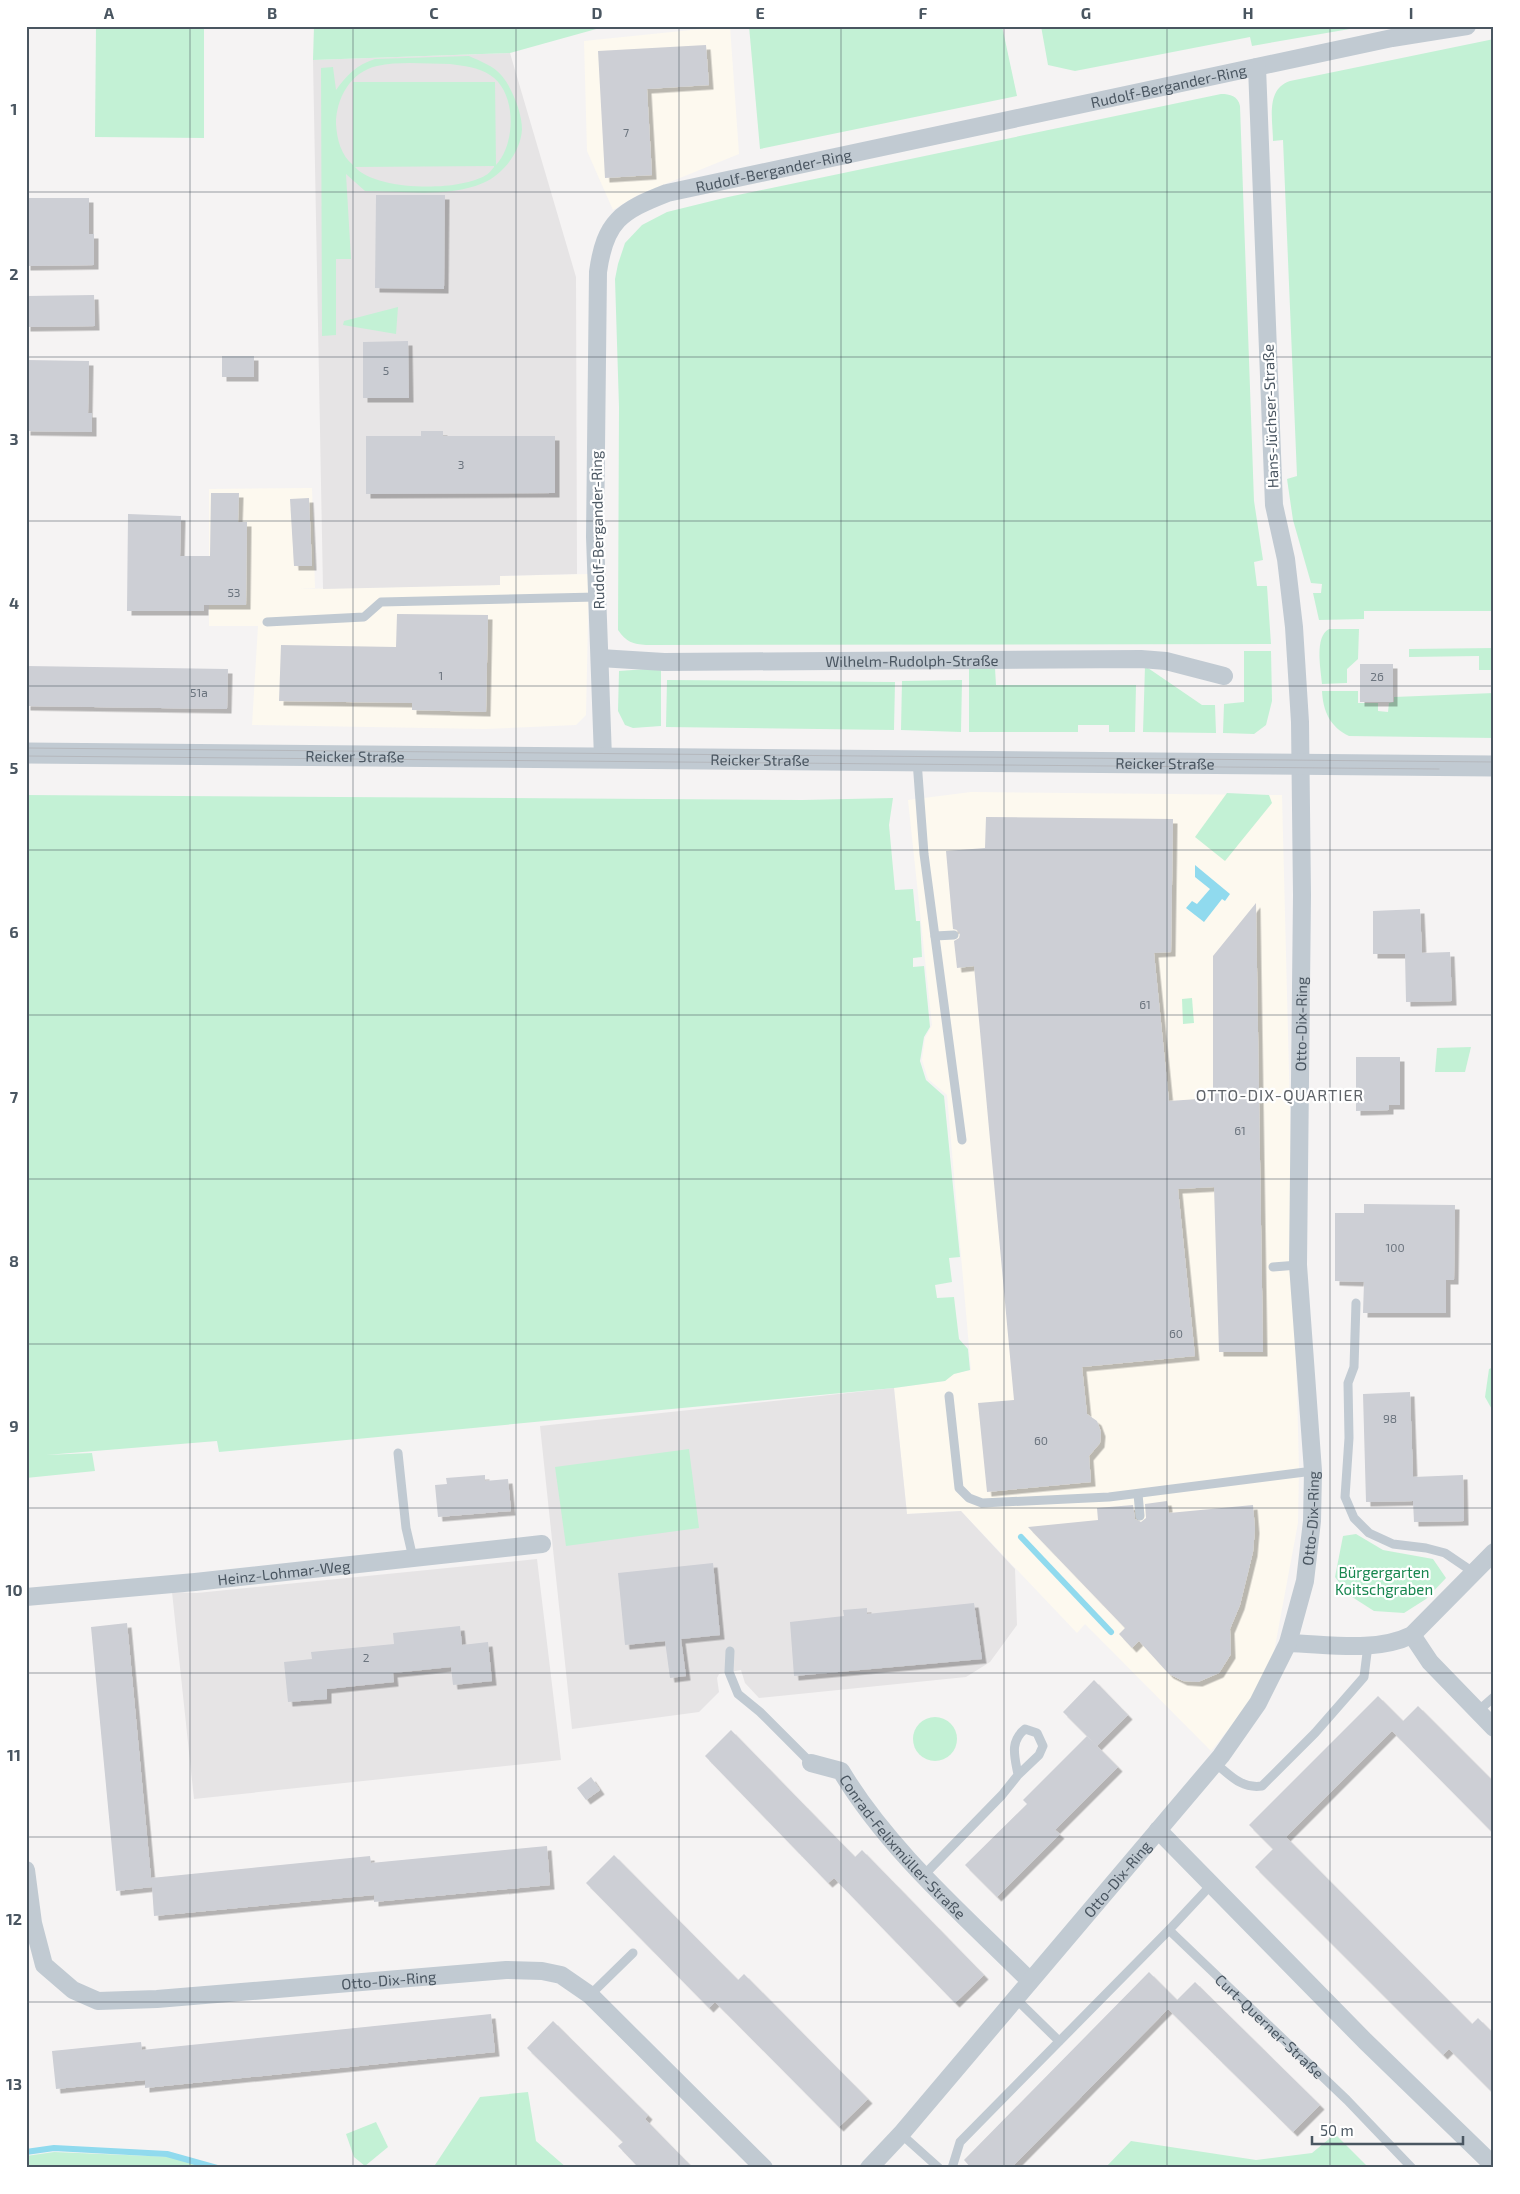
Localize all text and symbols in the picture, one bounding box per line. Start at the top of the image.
text: A [104,3,115,22]
text: B [267,3,277,22]
text: C [429,3,439,22]
text: D [592,3,603,22]
text: E [755,3,765,22]
text: F [919,3,928,22]
text: G [1081,3,1091,22]
text: H [1242,3,1254,22]
text: I [1409,3,1413,22]
street label: Rudolf-Bergander-Ring [1089,60,1249,111]
text: 1 [11,99,17,118]
house number: 7 [623,125,629,139]
street label: Rudolf-Bergander-Ring [694,145,854,196]
text: 2 [9,264,19,283]
street label: Hans-Jüchser-Straße [1258,343,1282,489]
house number: 5 [383,363,389,377]
text: 3 [9,429,19,448]
street label: Rudolf-Bergander-Ring [587,450,607,609]
house number: 3 [458,457,464,471]
house number: 53 [227,585,241,599]
text: 4 [9,593,19,612]
street label: Wilhelm-Rudolph-Straße [825,651,999,670]
house number: 1 [439,668,443,682]
house number: 26 [1370,669,1384,683]
house number: 51a [190,685,208,699]
street label: Reicker Straße [305,746,405,765]
street label: Reicker Straße [710,750,810,769]
street label: Reicker Straße [1115,754,1215,773]
text: 5 [10,758,19,777]
text: 6 [9,922,19,941]
street label: Otto-Dix-Ring [1291,976,1310,1072]
house number: 61 [1139,997,1151,1011]
district label: OTTO-DIX-QUARTIER [1196,1085,1364,1105]
text: 7 [10,1087,19,1106]
house number: 61 [1234,1123,1246,1137]
house number: 100 [1385,1240,1405,1254]
text: 8 [9,1251,19,1270]
house number: 60 [1169,1326,1183,1340]
house number: 98 [1383,1411,1397,1425]
text: 9 [9,1416,19,1435]
house number: 60 [1034,1433,1048,1447]
street label: Otto-Dix-Ring [1298,1470,1322,1567]
street label: Heinz-Lohmar-Weg [217,1556,352,1588]
park label: Bürgergarten Koitschgraben [1335,1563,1433,1598]
text: 10 [5,1580,23,1599]
house number: 2 [363,1650,370,1664]
text: 11 [7,1745,21,1764]
street label: Conrad-Felixmüller-Straße [836,1771,970,1922]
street label: Otto-Dix-Ring [1079,1836,1155,1921]
text: 12 [6,1909,22,1928]
street label: Otto-Dix-Ring [341,1967,437,1993]
street label: Curt-Querner-Straße [1212,1970,1328,2082]
text: 13 [6,2074,22,2093]
scale bar [1312,2114,1464,2146]
text: 50 m [1320,2121,1354,2139]

